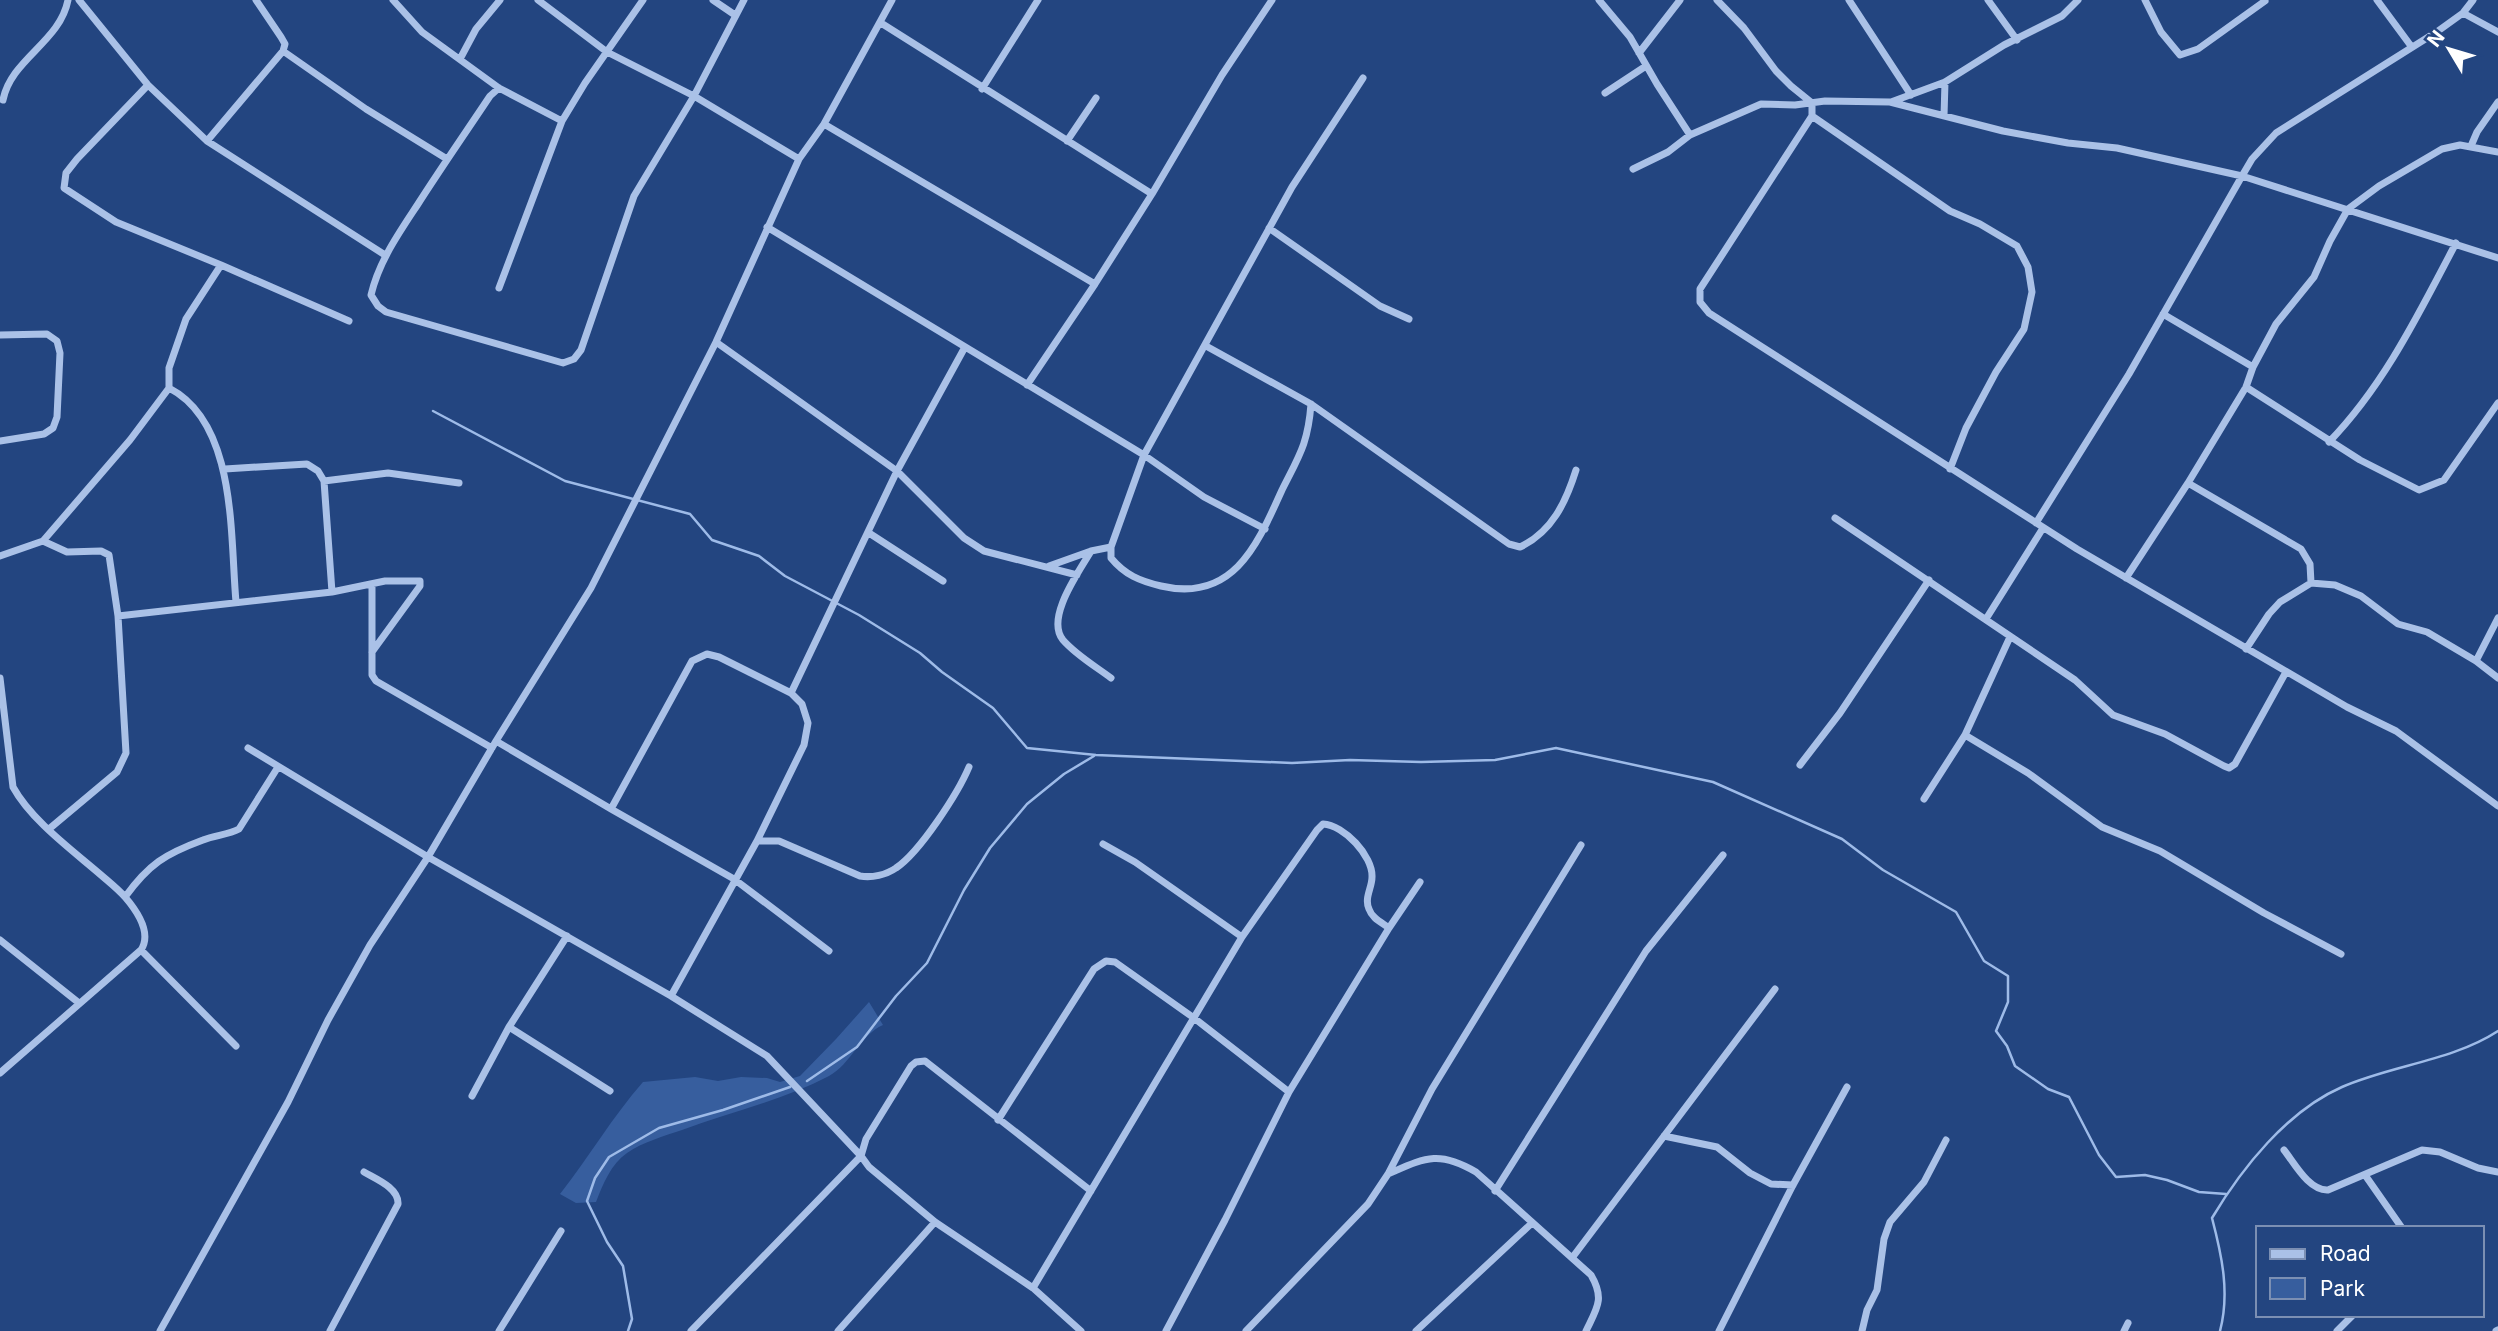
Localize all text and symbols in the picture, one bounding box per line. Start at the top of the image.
north arrow [2414,14,2484,84]
text: N [2422,26,2450,52]
legend [2256,1226,2484,1317]
text: Road [2320,1241,2371,1266]
text: Park [2320,1276,2365,1301]

